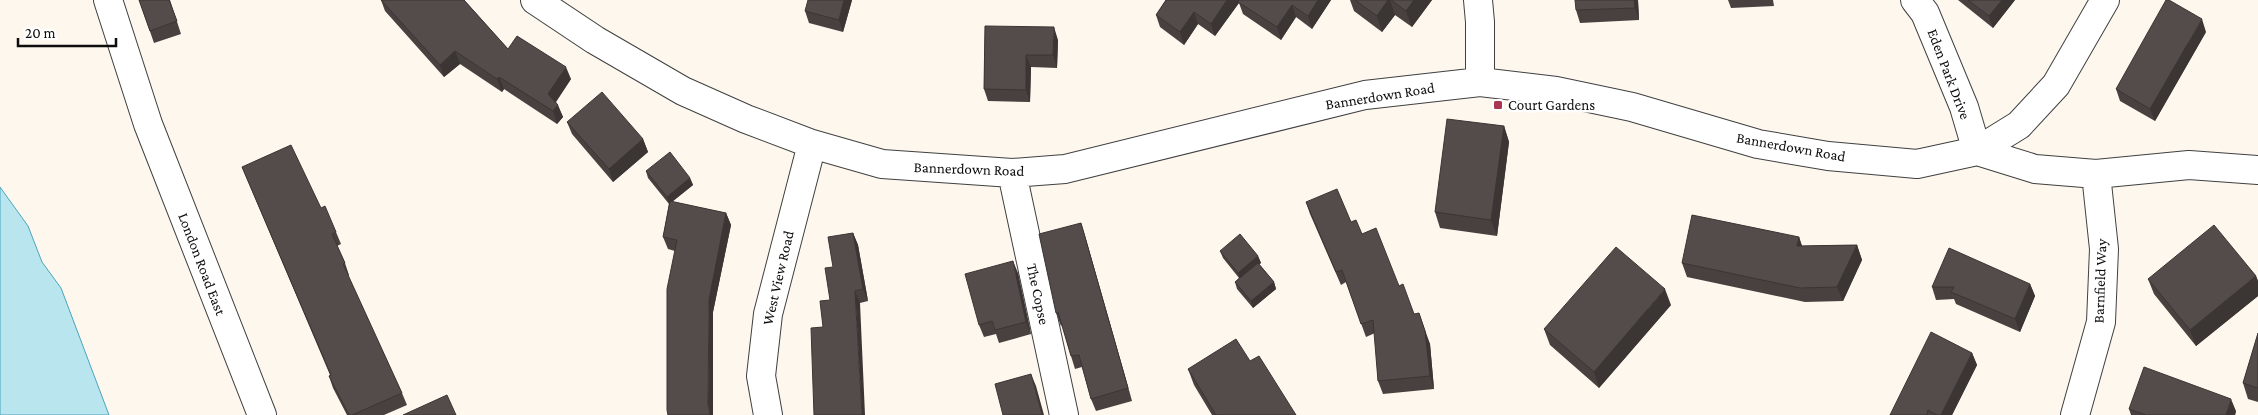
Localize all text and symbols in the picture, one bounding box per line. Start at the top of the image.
scale bar [18,15,115,47]
text: 20 m [25,25,56,41]
street label: Eden Park Drive [1924,27,1974,122]
street label: Bannerdown Road [1324,79,1436,113]
place label: Court Gardens [1508,97,1595,113]
marker: Court Gardens [1492,99,1504,111]
street label: Bannerdown Road [1735,130,1847,164]
street label: Bannerdown Road [913,159,1025,179]
street label: London Road East [175,211,229,318]
street label: West View Road [759,229,797,327]
street label: Barnfield Way [2091,238,2110,324]
street label: The Copse [1023,262,1052,327]

